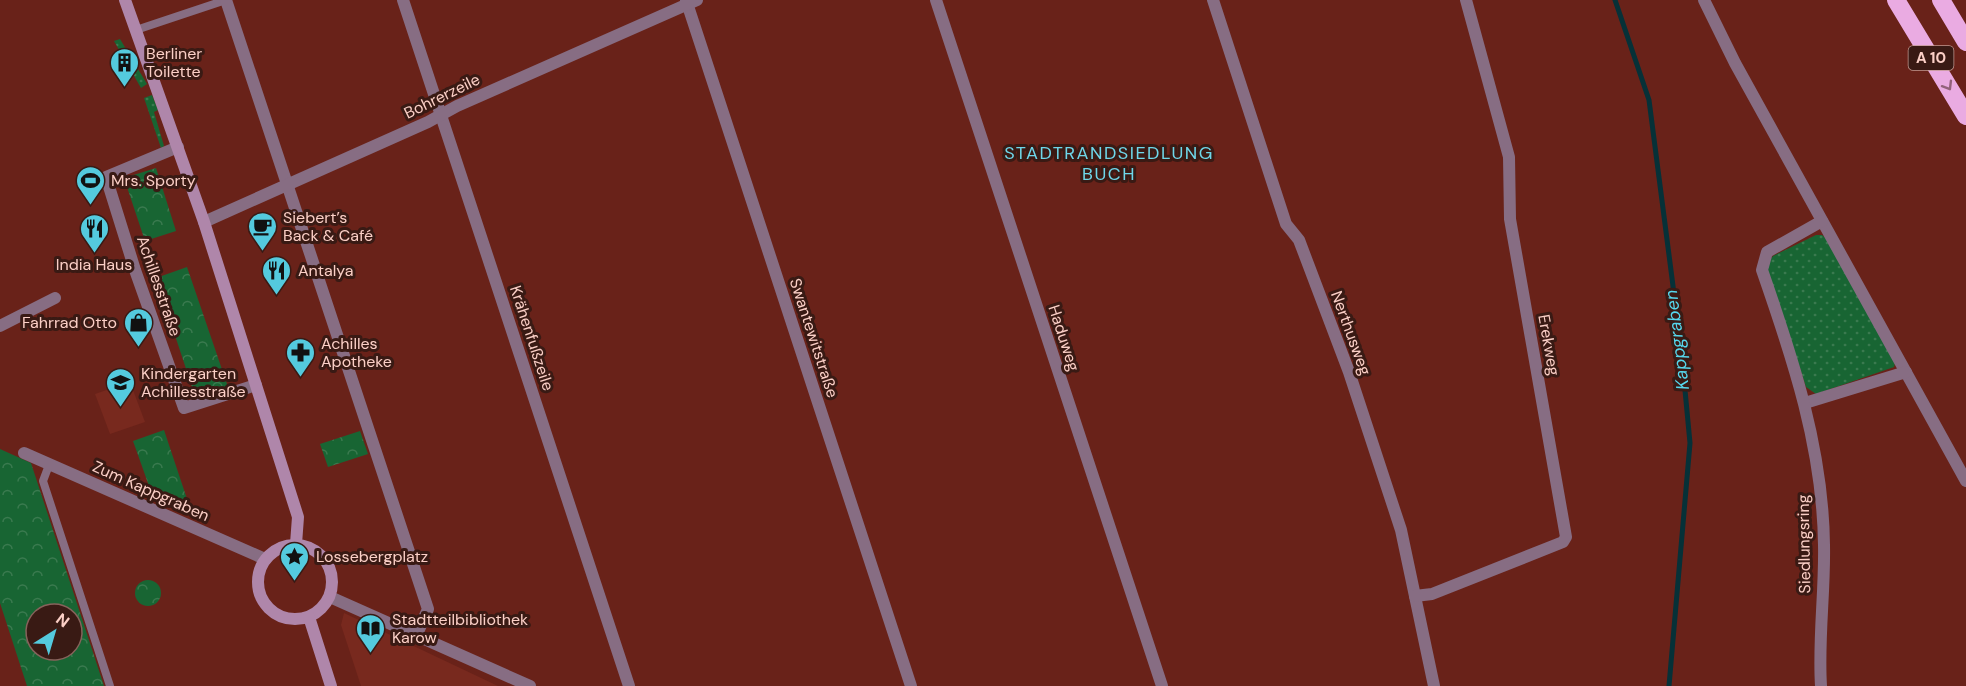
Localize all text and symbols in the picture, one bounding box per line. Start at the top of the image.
place label: Berliner Toilette [146,43,202,82]
building icon: Berliner Toilette [109,46,141,88]
road number: A 10 [1908,46,1954,70]
street label: Bohrerzeile [401,69,483,123]
one-way arrow [1940,80,1952,90]
district label: STADTRANDSIEDLUNG BUCH [1004,141,1214,186]
sports icon: Mrs. Sporty [74,164,106,206]
place label: Mrs. Sporty [111,170,196,191]
place label: Siebert’s Back & Café [283,207,373,246]
cafe icon: Siebert’s Back & Café [246,210,278,252]
restaurant icon: India Haus [78,212,110,254]
street label: Achillesstraße [132,233,186,339]
place label: India Haus [56,254,132,275]
restaurant icon: Antalya [261,254,293,296]
place label: Antalya [298,260,353,281]
street label: Swantewitstraße [785,276,843,400]
street label: Krähenfußzeile [505,283,559,393]
street label: Nerthusweg [1326,288,1376,378]
water label: Kappgraben [1659,289,1695,391]
street label: Haduweg [1043,302,1085,374]
shop icon: Fahrrad Otto [122,306,154,348]
place label: Fahrrad Otto [22,312,117,333]
street label: Erekweg [1533,313,1565,377]
place label: Achilles Apotheke [321,333,392,372]
pharmacy icon: Achilles Apotheke [284,336,316,378]
place label: Kindergarten Achillesstraße [141,363,246,402]
school or university icon: Kindergarten Achillesstraße [104,366,136,408]
street label: Zum Kappgraben [89,456,213,526]
street label: Siedlungsring [1793,494,1815,594]
place icon: Lossebergplatz [279,540,311,582]
place label: Lossebergplatz [316,546,428,567]
north arrow [24,602,84,662]
text: N [52,609,74,632]
place label: Stadtteilbibliothek Karow [392,609,528,648]
library icon: Stadtteilbibliothek Karow [355,612,387,654]

